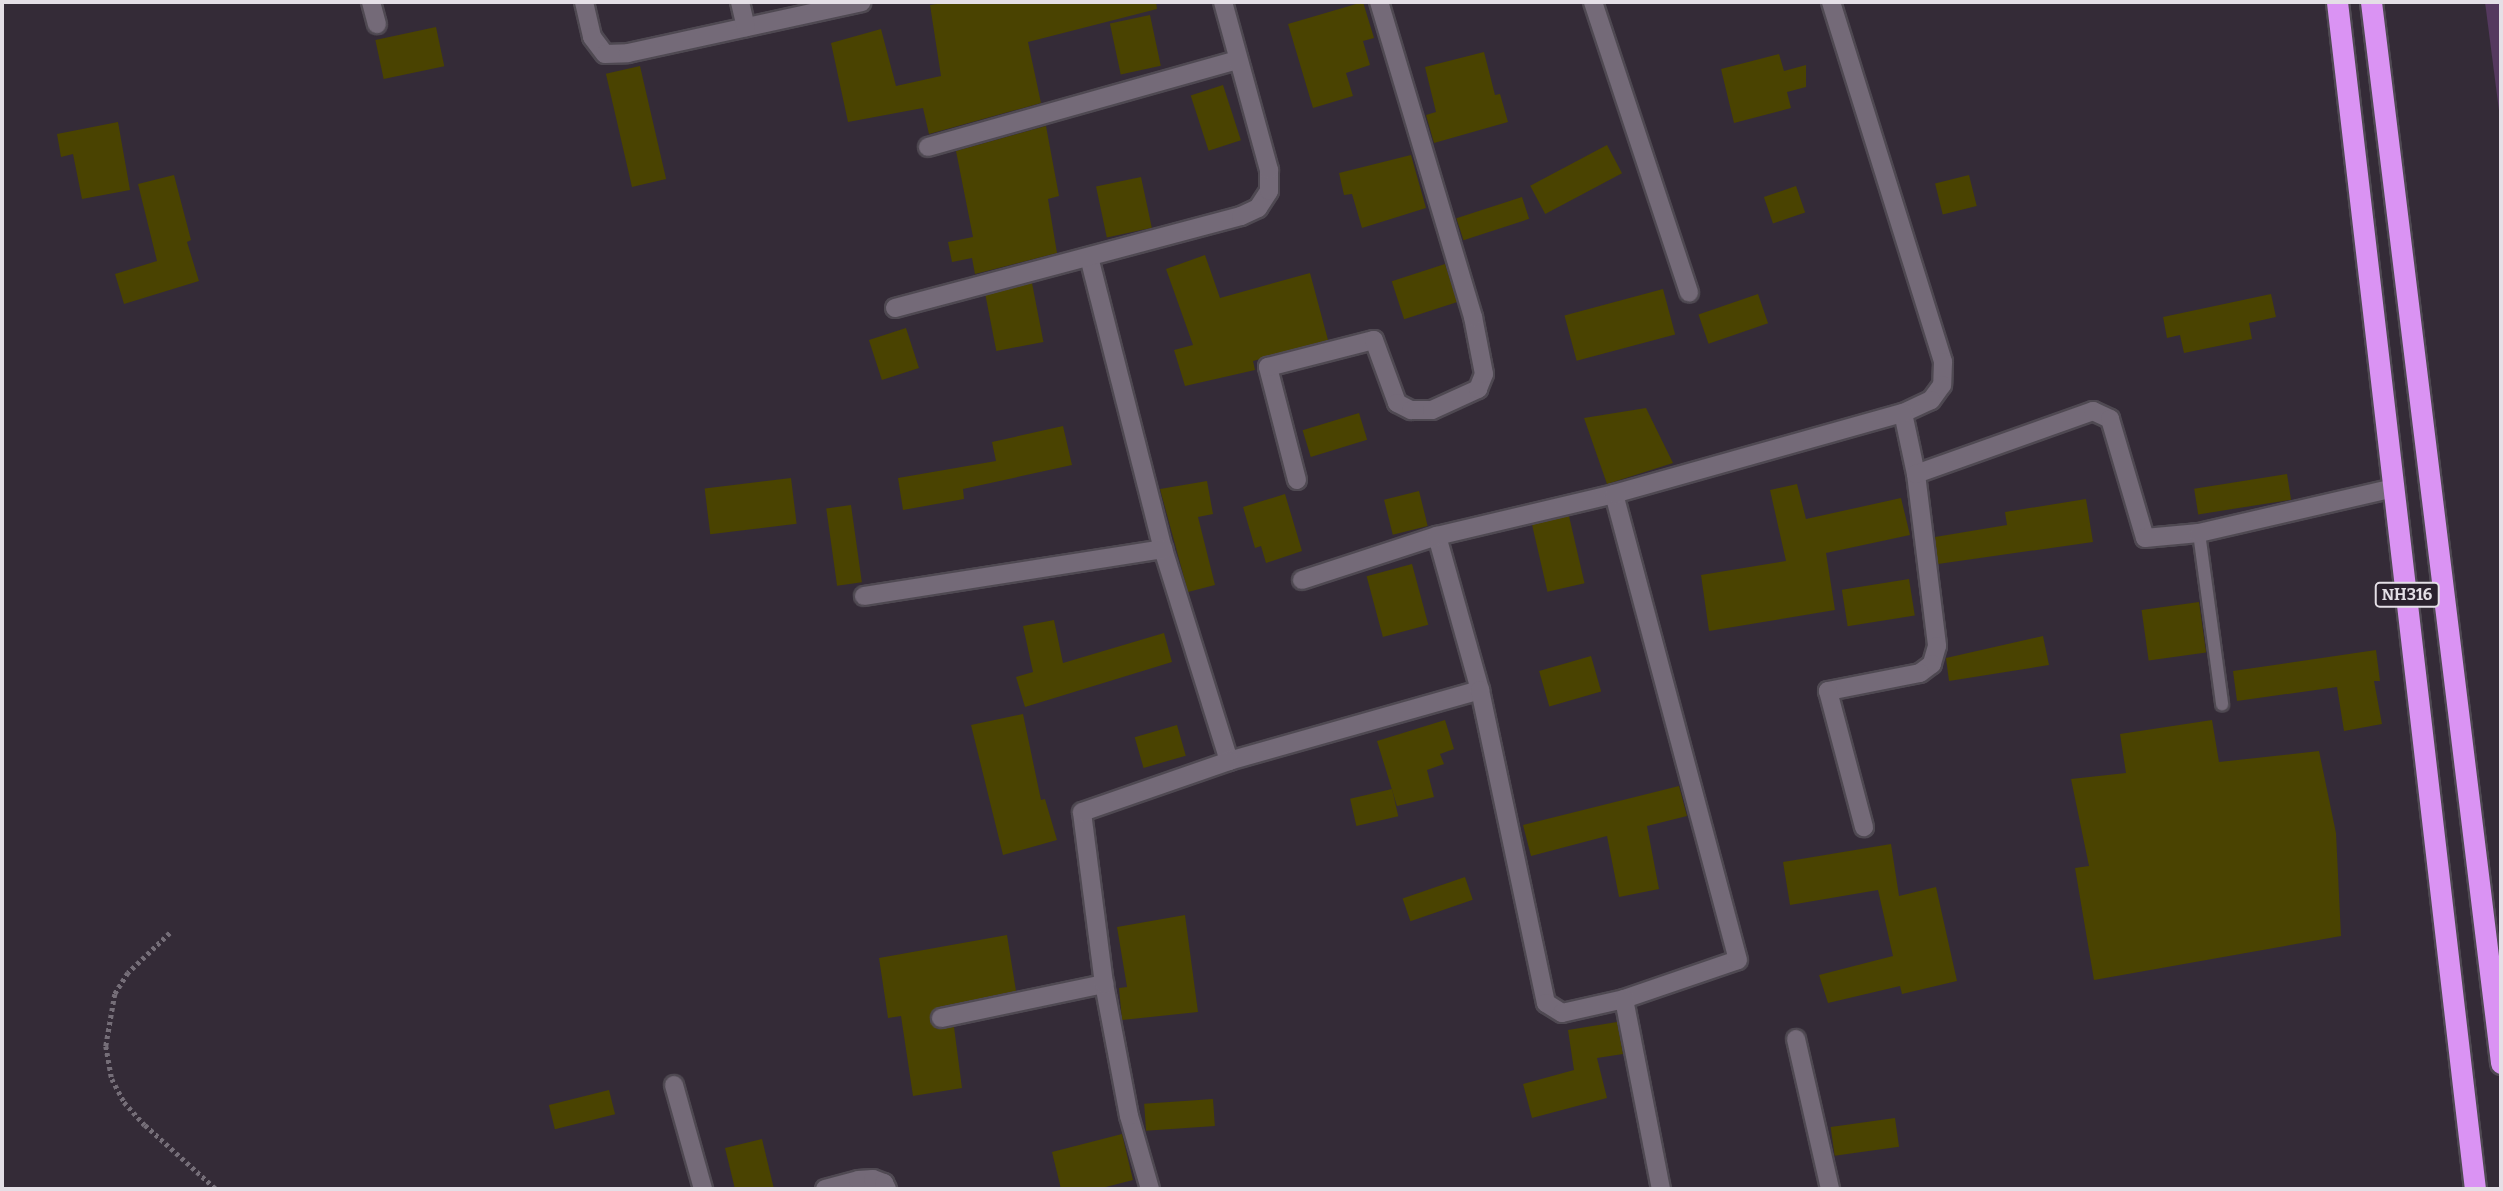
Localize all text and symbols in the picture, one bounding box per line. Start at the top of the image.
road number: NH316 [2374,582,2440,608]

